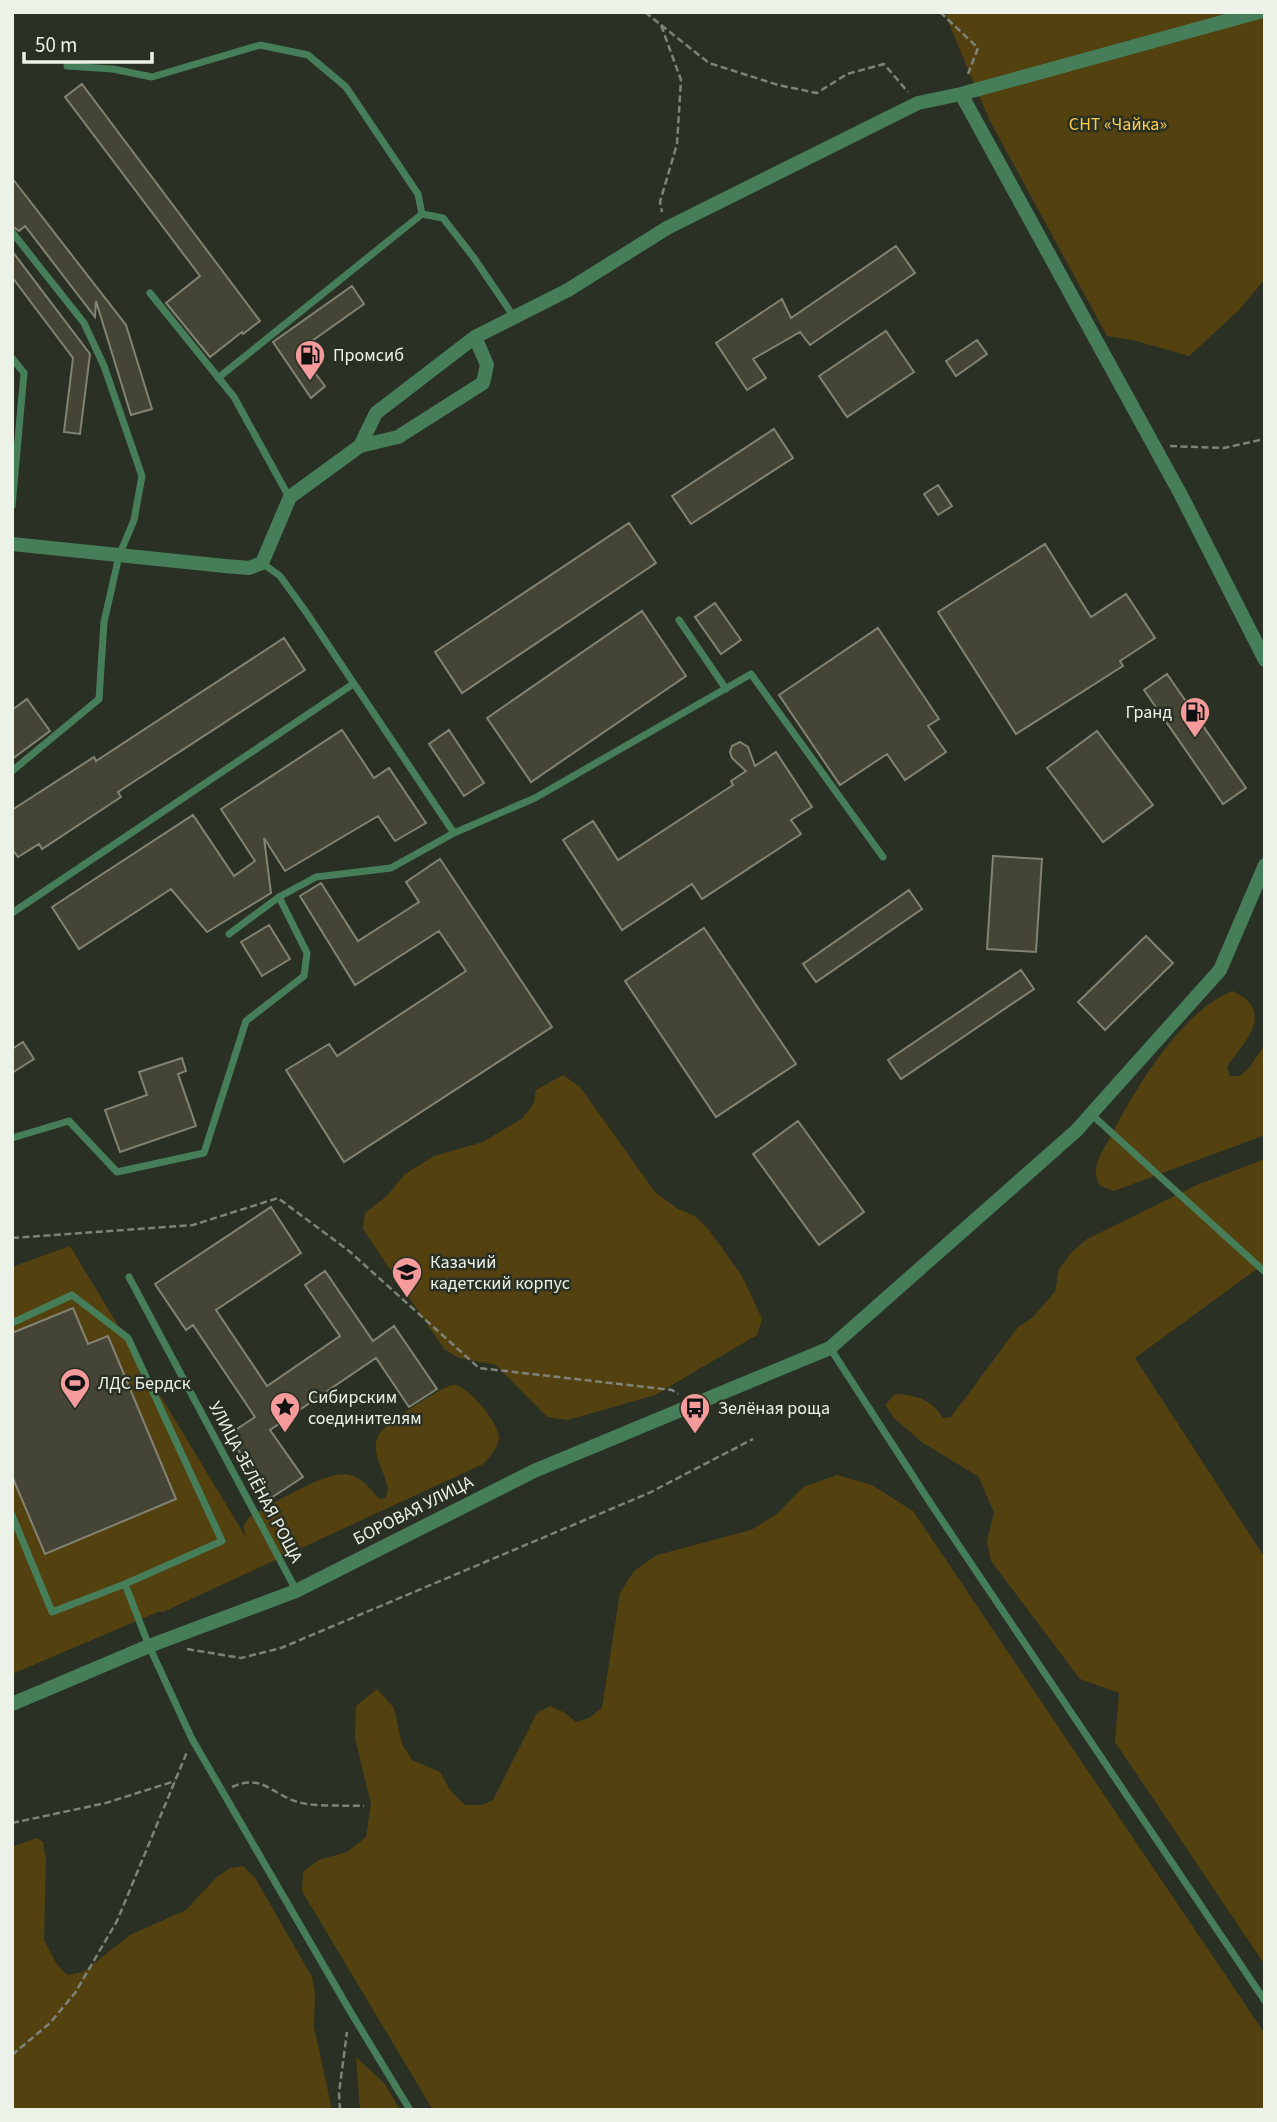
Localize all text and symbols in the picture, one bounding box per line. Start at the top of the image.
scale bar [24,21,152,65]
text: 50 m [35,30,77,60]
park label: СНТ «Чайка» [1069,112,1167,137]
fuel station icon: Промсиб [293,338,327,382]
place label: Промсиб [333,343,404,368]
fuel station icon: Гранд [1178,695,1212,739]
place label: Гранд [1126,700,1172,725]
place label: Казачий кадетский корпус [430,1250,570,1296]
school or university icon: Казачий кадетский корпус [390,1255,424,1299]
sports icon: ЛДС Бердск [58,1366,92,1410]
place label: ЛДС Бердск [98,1371,191,1396]
place label: Сибирским соединителям [308,1385,422,1431]
place icon: Сибирским соединителям [268,1390,302,1434]
bus stop icon: Зелёная роща [678,1391,712,1435]
place label: Зелёная роща [718,1396,830,1421]
street label: УЛИЦА ЗЕЛЁНАЯ РОЩА [202,1397,309,1568]
street label: БОРОВАЯ УЛИЦА [349,1469,478,1551]

